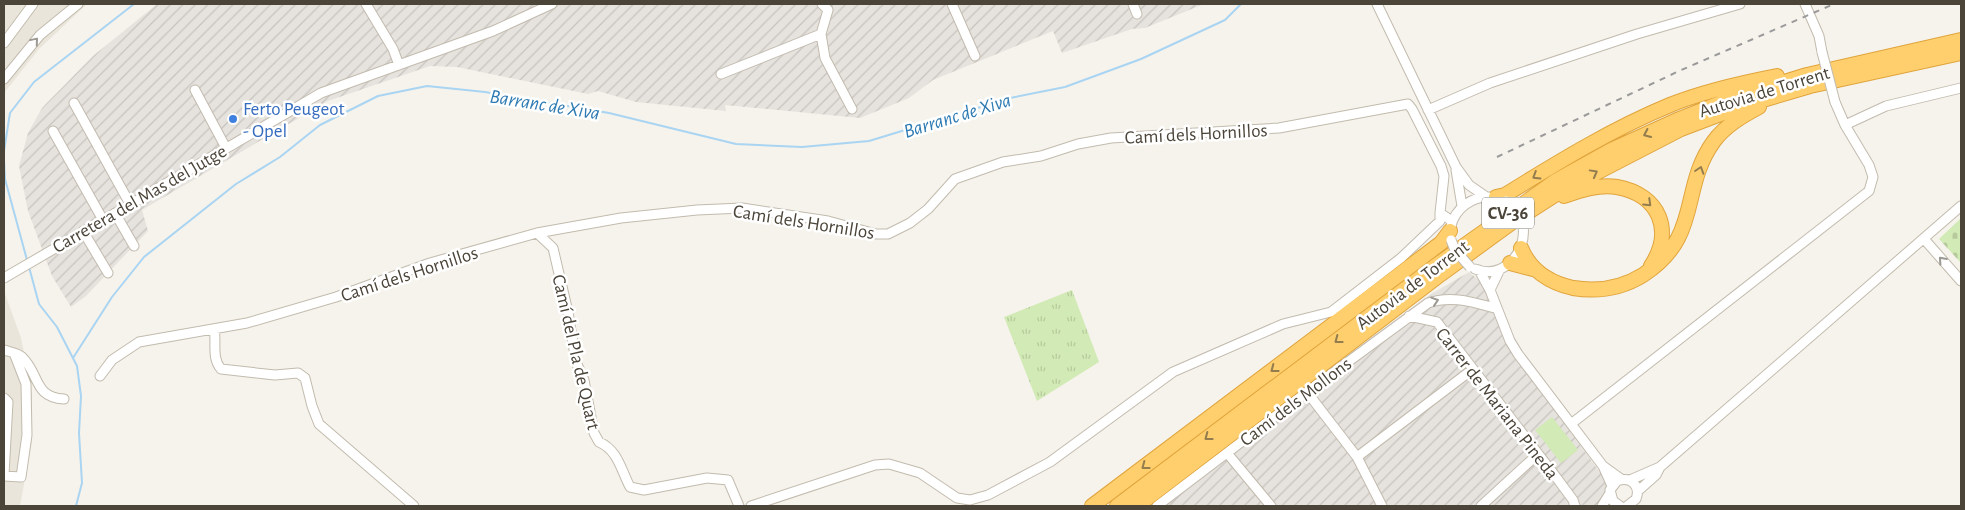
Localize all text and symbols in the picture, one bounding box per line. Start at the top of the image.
one-way arrow [29,38,38,47]
street label: Autovia de Torrent [1697,64,1832,121]
water label: Barranc de Xiva [488,86,601,124]
water label: Barranc de Xiva [901,90,1013,142]
place label: Ferto Peugeot - Opel [243,100,345,141]
marker: Ferto Peugeot - Opel [227,113,239,125]
street label: Camí dels Hornillos [1124,121,1268,148]
one-way arrow [1643,127,1652,138]
street label: Carretera del Mas del Jutge [49,142,230,257]
one-way arrow [1694,166,1704,174]
one-way arrow [1532,169,1541,179]
one-way arrow [1588,169,1597,179]
one-way arrow [1642,197,1651,206]
road number: CV-36 [1482,198,1534,228]
street label: Camí dels Hornillos [732,202,876,243]
street label: Autovia de Torrent [1353,237,1473,334]
street label: Camí dels Hornillos [339,243,480,306]
one-way arrow [1939,257,1948,266]
street label: Camí del Pla de Quart [548,273,603,432]
one-way arrow [1430,297,1439,307]
street label: Carrer de Mariana Pineda [1432,325,1562,483]
one-way arrow [1334,334,1344,343]
street label: Camí dels Mollons [1237,354,1355,450]
one-way arrow [1271,363,1280,371]
one-way arrow [1205,432,1214,440]
one-way arrow [1142,461,1151,469]

